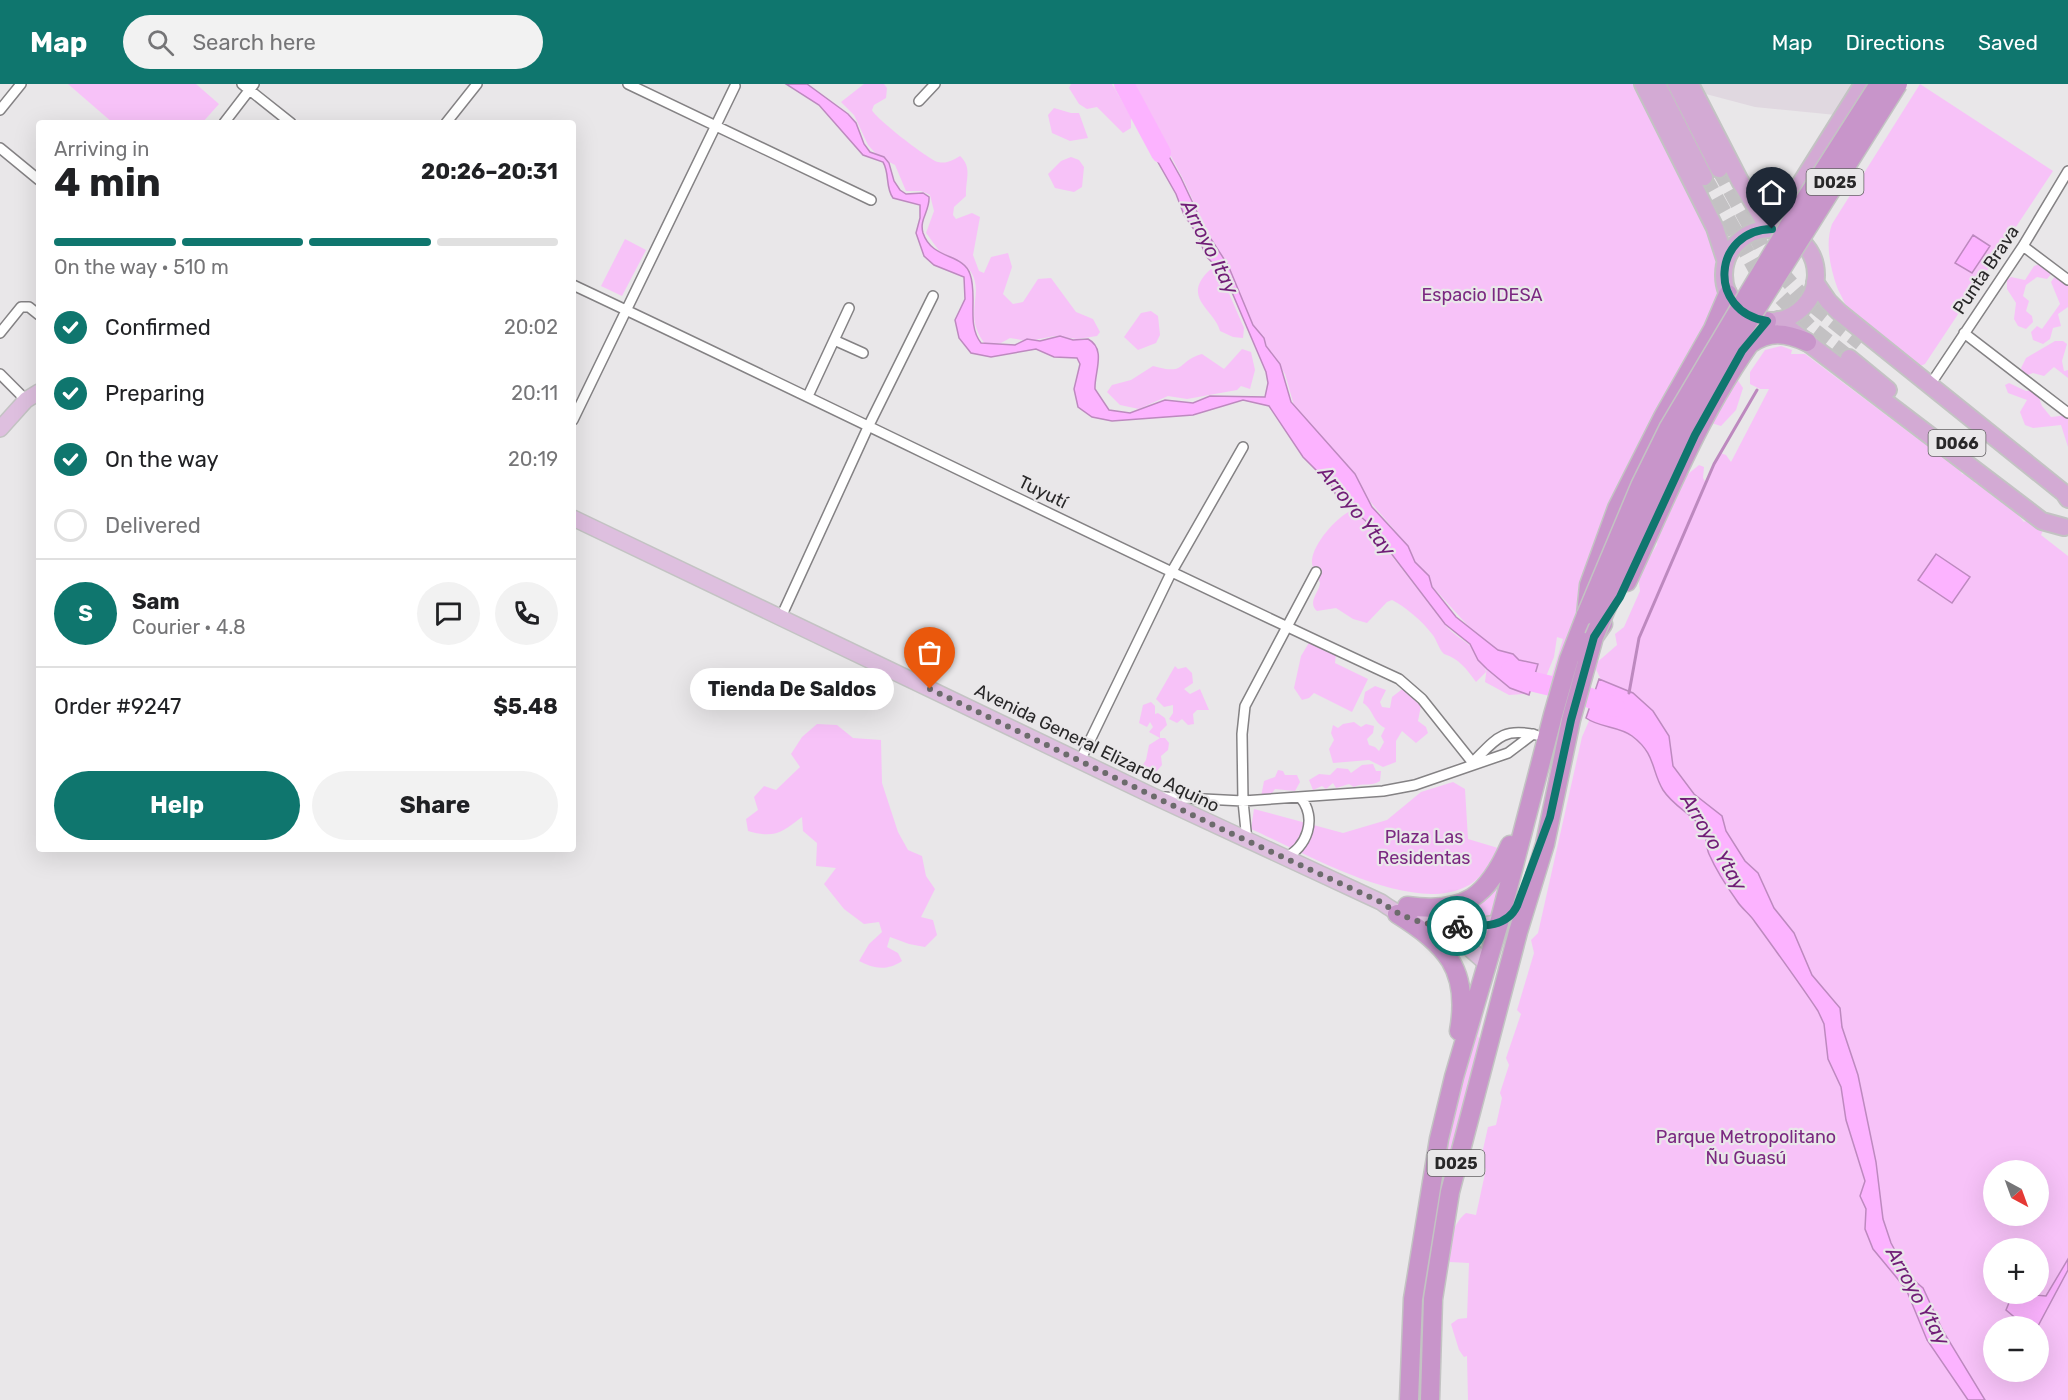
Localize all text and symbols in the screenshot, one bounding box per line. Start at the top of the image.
search box [123,15,543,69]
text: Map [30,26,87,59]
icon: search [144,26,177,59]
text: Search here [192,29,316,56]
text: Map [1772,30,1813,55]
text: Directions [1846,30,1945,55]
text: Saved [1978,30,2038,55]
text: Arriving in [54,137,149,161]
text: 20:26–20:31 [421,158,558,185]
text: 4 min [54,160,161,206]
pin [1746,167,1797,229]
road number: D025 [1806,169,1864,195]
icon: home [1755,176,1788,209]
water label: Arroyo Itay [1176,195,1244,299]
street label: Punta Brava [1948,221,2024,319]
text: On the way · 510 m [54,255,229,279]
park label: Espacio IDESA [1421,284,1543,306]
icon: check [54,311,87,344]
text: Confirmed [105,314,211,341]
text: 20:02 [504,315,558,339]
icon: check [54,377,87,410]
text: Preparing [105,380,205,407]
text: 20:11 [511,381,558,405]
road number: D066 [1928,430,1986,456]
icon: check [54,443,87,476]
text: On the way [105,446,219,473]
text: 20:19 [508,447,558,471]
water label: Arroyo Ytay [1313,460,1401,562]
street label: Tuyutí [1015,471,1073,514]
text: Delivered [105,512,201,539]
button: chat [417,582,480,645]
button: phone [495,582,558,645]
text: Sam [132,588,180,615]
text: S [78,600,93,627]
text: Courier · 4.8 [132,615,246,639]
pin [904,627,955,689]
icon: bag [913,636,946,669]
callout: Tienda De Saldos [690,668,894,710]
text: Tienda De Saldos [708,677,876,701]
street label: Avenida General Elizardo Aquino [971,679,1223,817]
text: Order #9247 [54,693,181,720]
text: $5.48 [493,693,558,720]
button: Help [54,771,300,840]
button: Share [312,771,558,840]
water label: Arroyo Ytay [1675,788,1753,896]
park label: Plaza Las Residentas [1377,826,1471,869]
courier [1427,896,1487,956]
icon: bike [1441,910,1474,943]
park label: Parque Metropolitano Ñu Guasú [1656,1126,1836,1169]
road number: D025 [1428,1150,1484,1176]
north arrow [1983,1160,2049,1226]
map controls [1983,1160,2049,1382]
button: + [1983,1238,2049,1304]
water label: Arroyo Ytay [1881,1242,1955,1350]
button: − [1983,1316,2049,1382]

